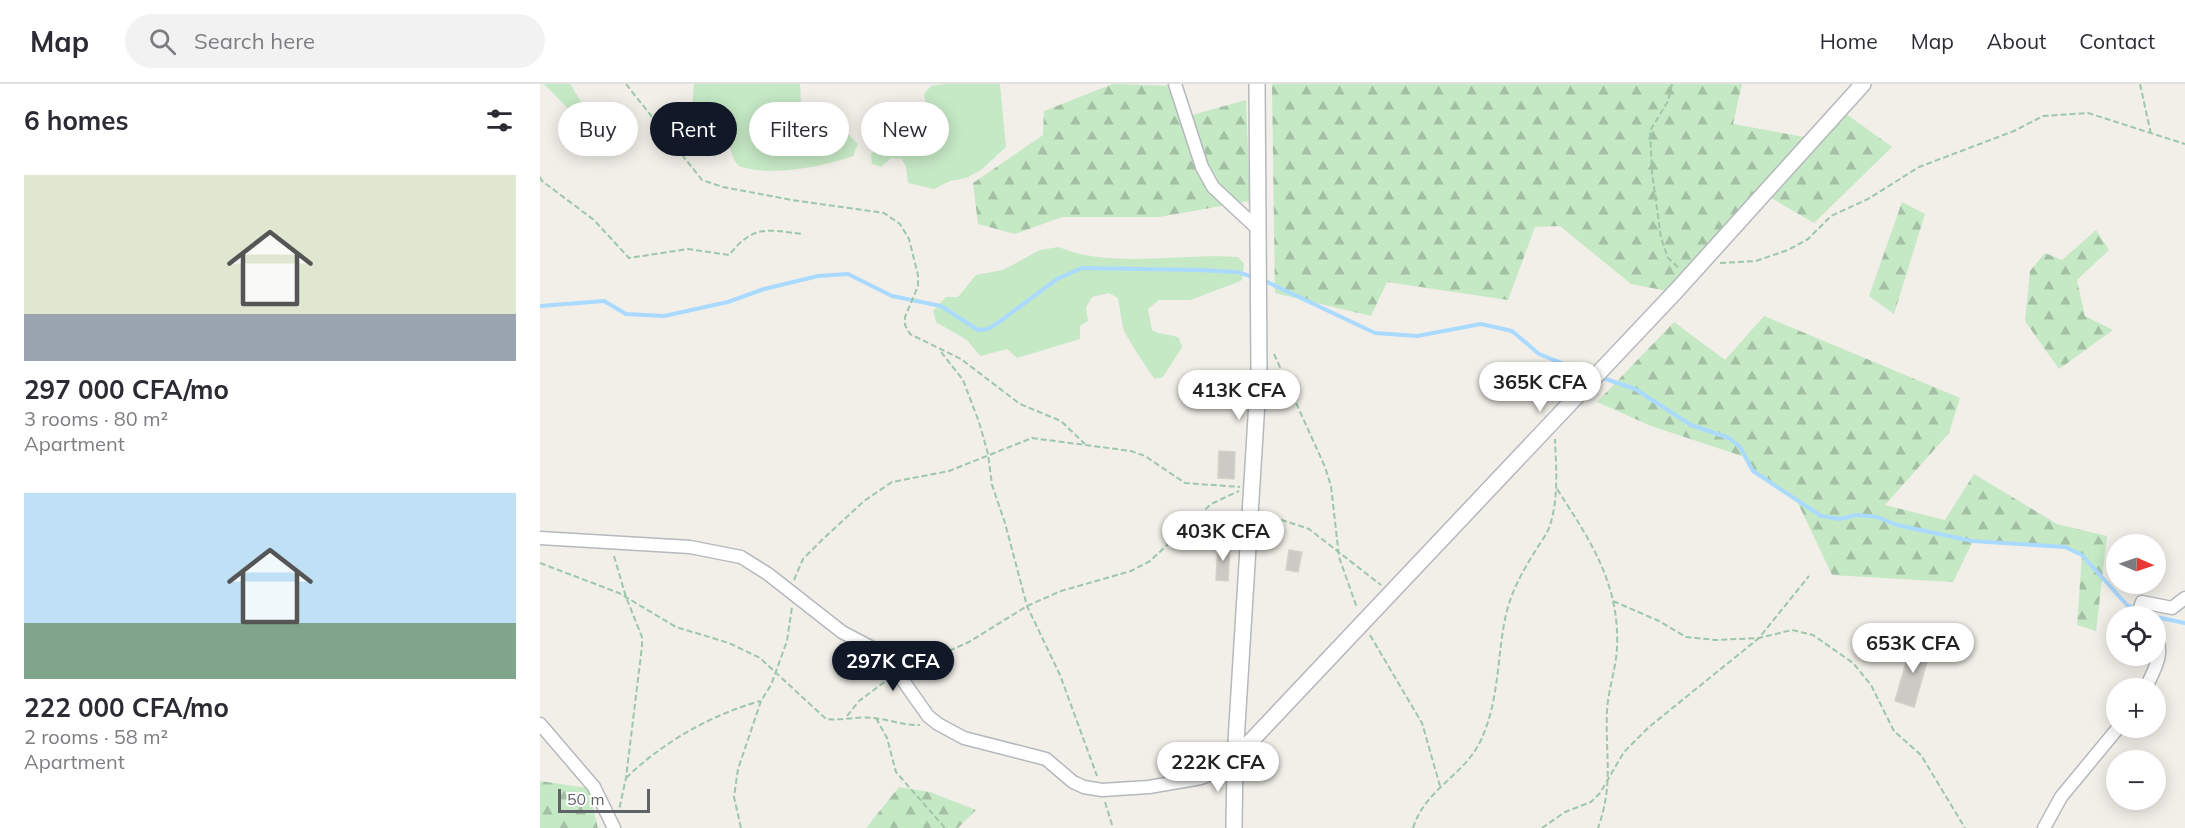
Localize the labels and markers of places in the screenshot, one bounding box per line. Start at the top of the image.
pin: 365K CFA [1478,362,1602,413]
pin: 413K CFA [1177,370,1301,421]
pin: 403K CFA [1161,511,1285,562]
pin: 653K CFA [1851,623,1975,674]
pin: 297K CFA [831,641,955,692]
pin: 222K CFA [1156,742,1280,793]

